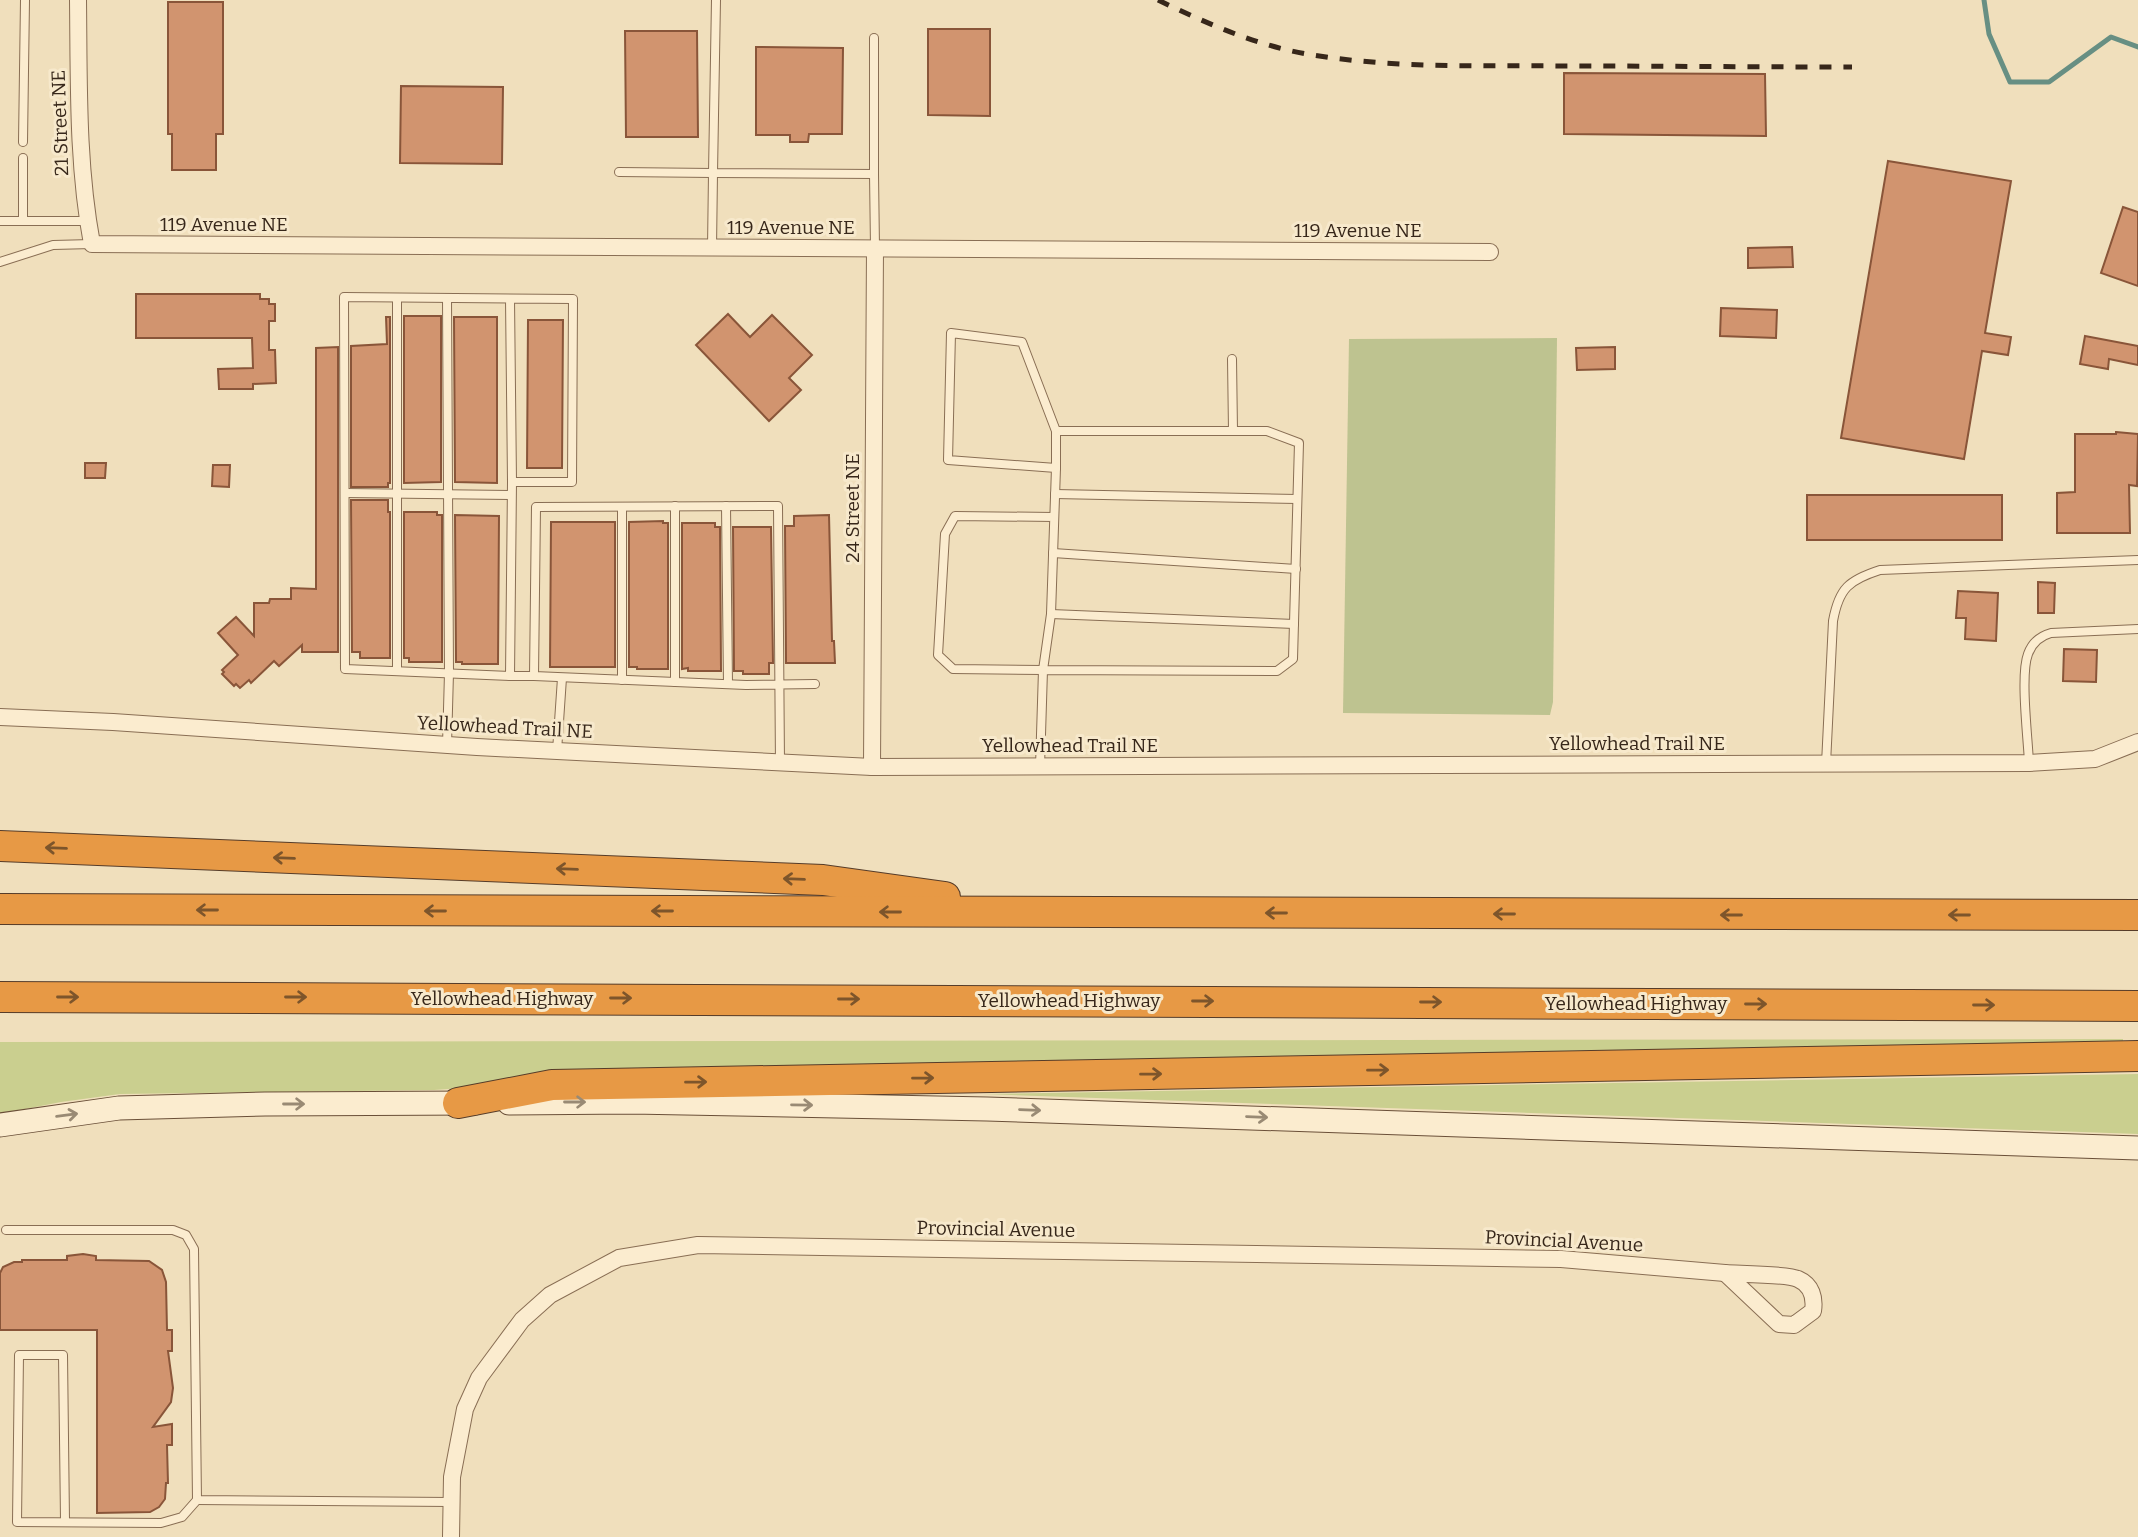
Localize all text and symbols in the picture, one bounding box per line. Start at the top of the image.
street label: 21 Street NE [47,70,73,176]
street label: 119 Avenue NE [160,213,288,236]
street label: 119 Avenue NE [727,216,855,239]
street label: 119 Avenue NE [1294,219,1422,242]
street label: 24 Street NE [841,453,864,563]
street label: Yellowhead Trail NE [417,711,593,743]
street label: Yellowhead Trail NE [1549,732,1725,755]
street label: Yellowhead Trail NE [982,734,1158,757]
one-way arrow [46,841,68,854]
one-way arrow [272,851,295,864]
one-way arrow [556,863,579,876]
one-way arrow [783,872,806,885]
one-way arrow [196,903,219,917]
one-way arrow [424,904,447,918]
one-way arrow [651,904,674,918]
one-way arrow [879,905,902,919]
one-way arrow [1265,906,1288,920]
one-way arrow [1493,907,1516,921]
one-way arrow [1720,908,1743,922]
one-way arrow [1948,908,1971,922]
street label: Yellowhead Highway [411,987,594,1010]
street label: Yellowhead Highway [978,989,1161,1012]
one-way arrow [56,990,79,1004]
one-way arrow [284,990,307,1004]
one-way arrow [609,992,632,1005]
one-way arrow [837,992,860,1006]
street label: Yellowhead Highway [1545,992,1728,1015]
one-way arrow [1192,994,1215,1008]
one-way arrow [1419,995,1442,1009]
one-way arrow [1745,997,1768,1011]
one-way arrow [1972,998,1995,1012]
one-way arrow [1366,1063,1389,1077]
one-way arrow [1139,1067,1162,1081]
one-way arrow [911,1071,934,1085]
one-way arrow [684,1076,707,1089]
one-way arrow [563,1095,586,1109]
one-way arrow [283,1097,306,1111]
one-way arrow [791,1098,814,1112]
one-way arrow [1018,1103,1041,1117]
one-way arrow [56,1108,78,1121]
one-way arrow [1245,1111,1268,1124]
street label: Provincial Avenue [917,1216,1075,1242]
street label: Provincial Avenue [1484,1225,1644,1257]

